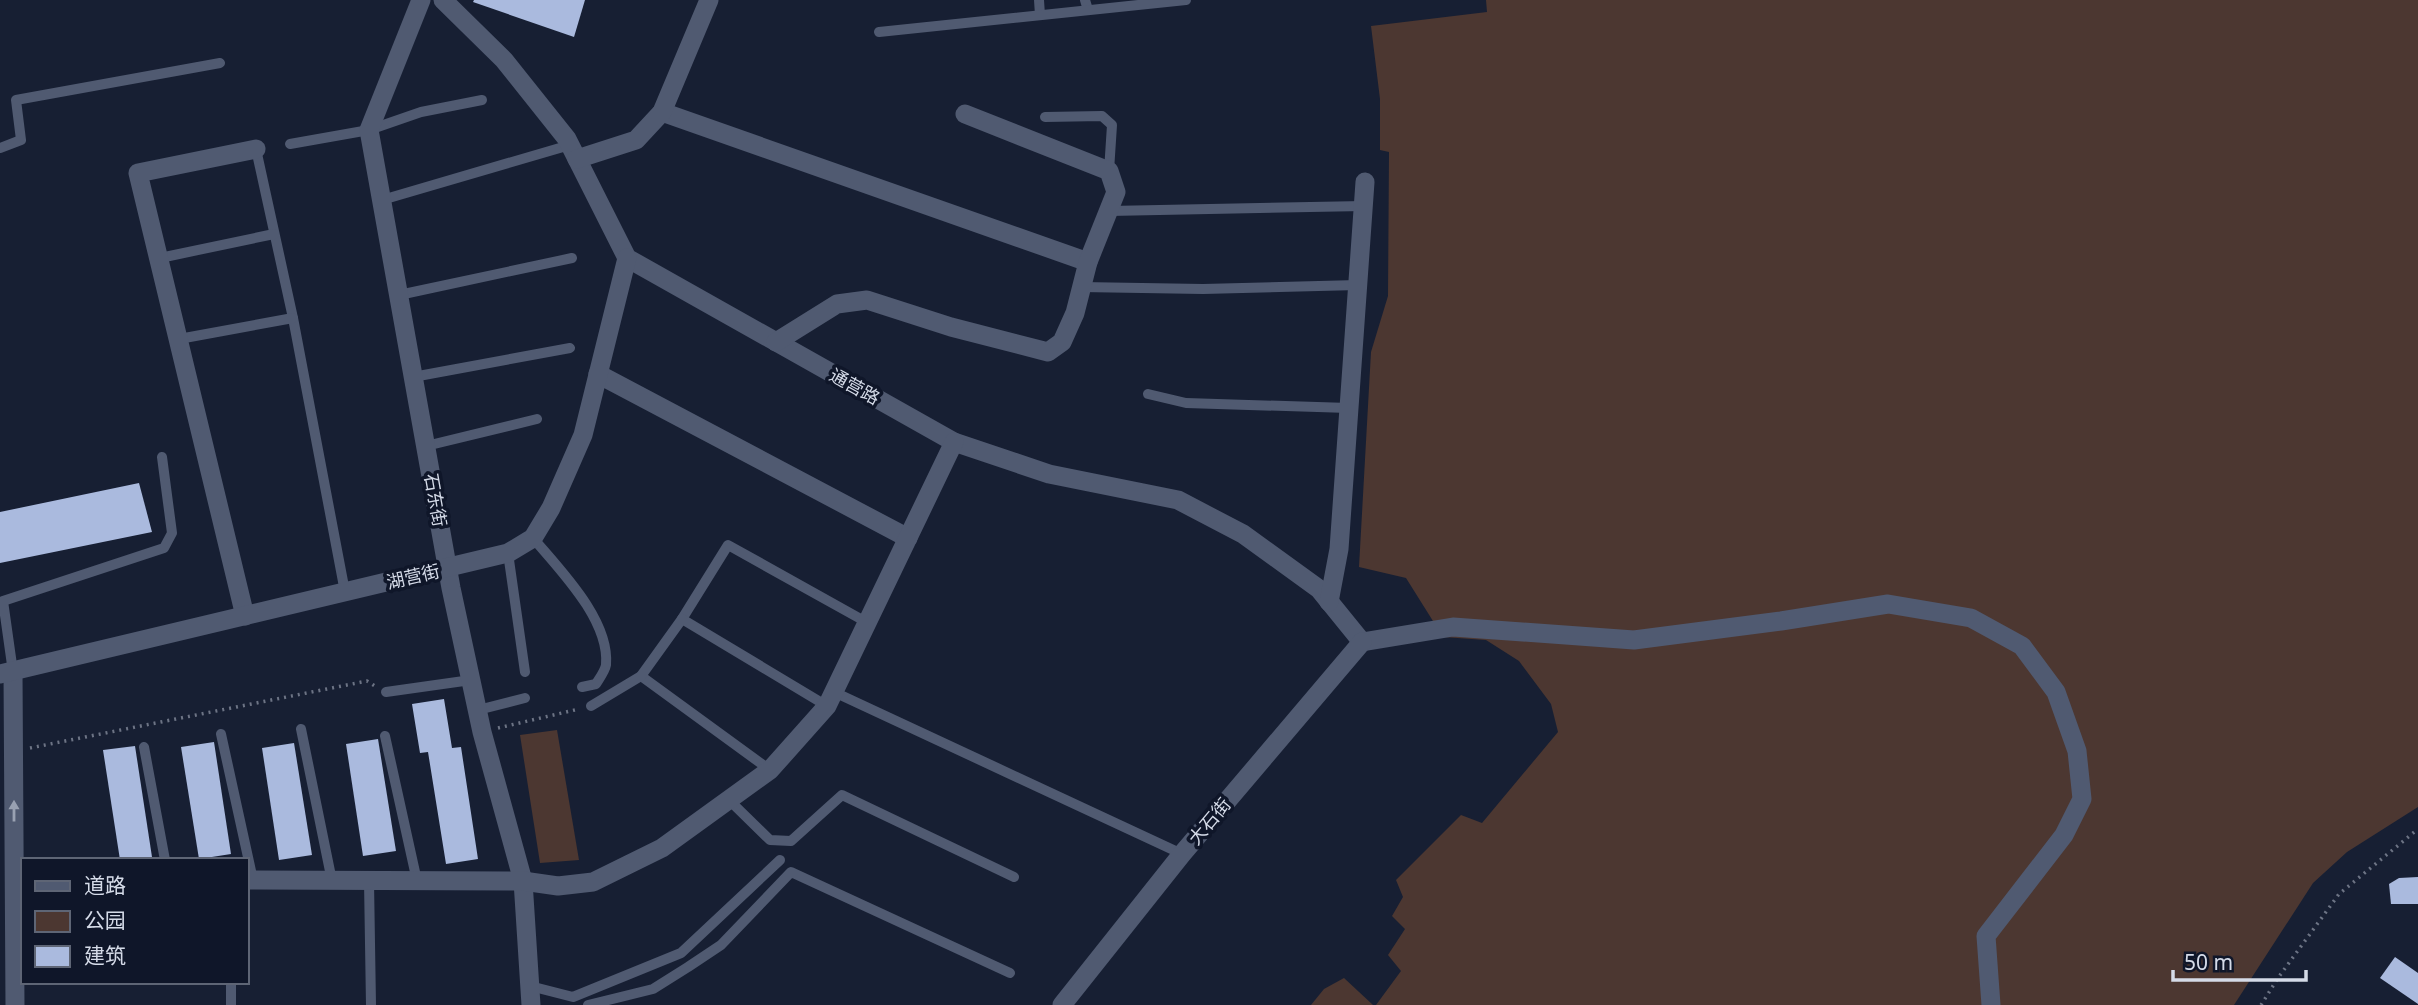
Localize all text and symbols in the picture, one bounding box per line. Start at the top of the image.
street label: 通营路 [826,362,884,410]
street label: 石东街 [419,471,453,529]
street label: 湖营街 [384,558,442,594]
street label: 大石街 [1182,793,1236,849]
one-way arrow [8,799,19,821]
legend [21,858,248,984]
text: 道路 [84,871,126,899]
text: 公园 [84,906,126,934]
scale bar [2173,939,2306,983]
text: 建筑 [84,941,126,969]
text: 50 m [2184,948,2233,976]

